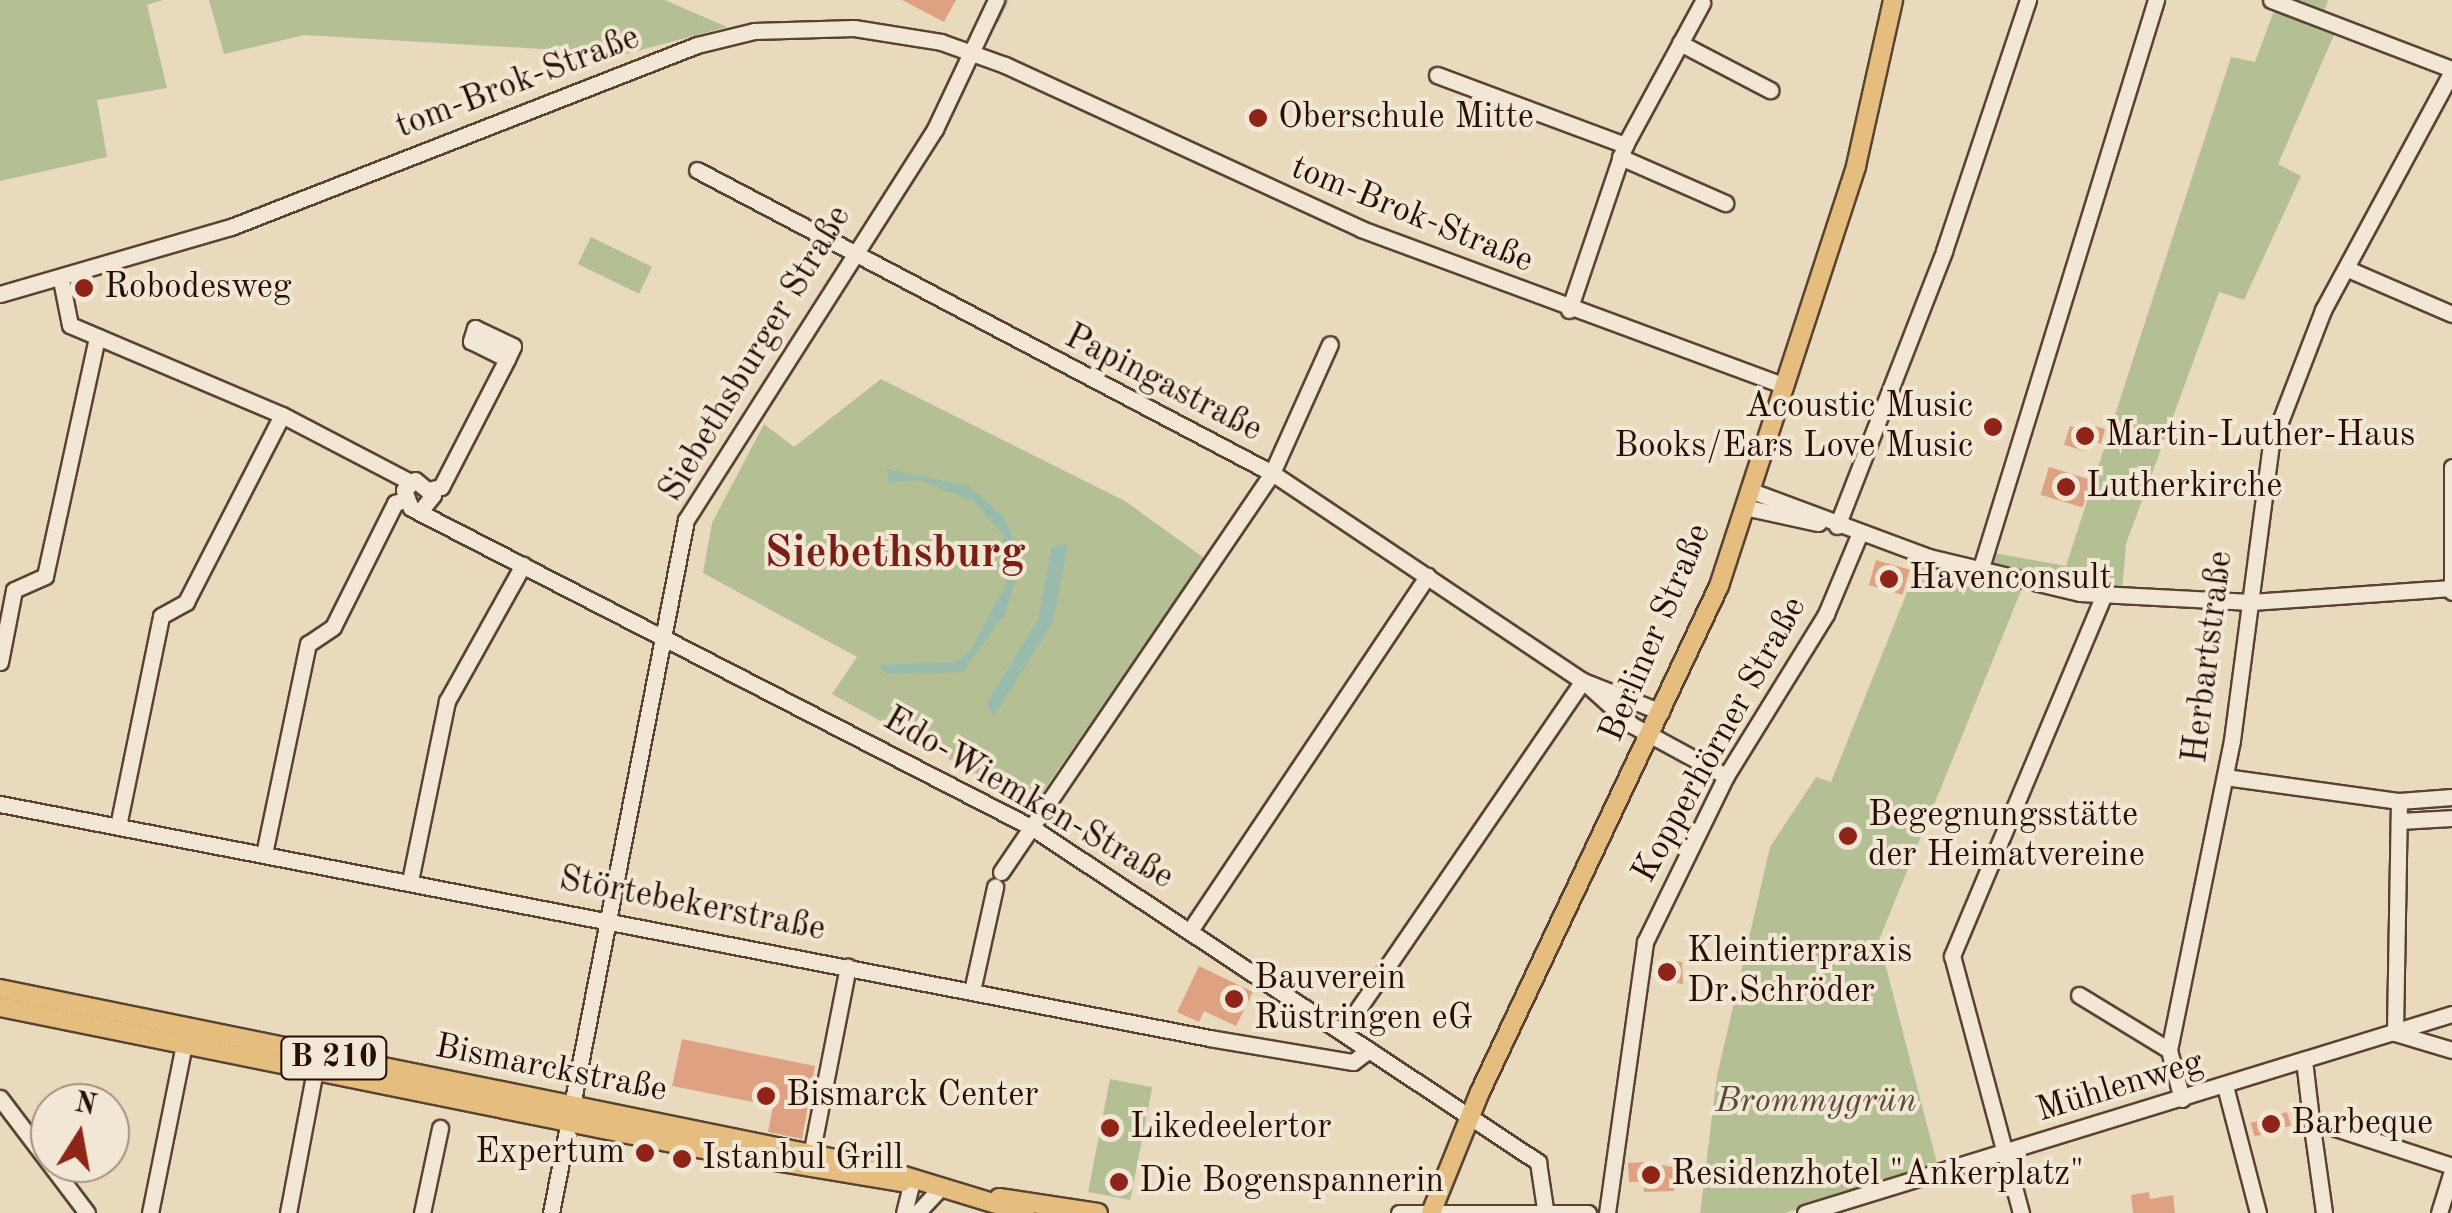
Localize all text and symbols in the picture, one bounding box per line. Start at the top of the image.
street label: tom-Brok-Straße [390,17,646,149]
place label: Oberschule Mitte [1278,97,1534,139]
marker: Oberschule Mitte [1247,107,1269,129]
street label: tom-Brok-Straße [1285,147,1539,283]
street label: Siebethsburger Straße [651,198,861,510]
place label: Robodesweg [104,267,292,309]
marker: Robodesweg [73,277,95,299]
street label: Papingastraße [1057,316,1269,452]
place label: Acoustic Music Books/Ears Love Music [1614,386,1973,468]
place label: Martin-Luther-Haus [2105,415,2415,457]
marker: Acoustic Music Books/Ears Love Music [1982,416,2004,438]
marker: Martin-Luther-Haus [2074,425,2096,447]
place label: Lutherkirche [2086,466,2282,508]
marker: Lutherkirche [2055,476,2077,498]
street label: Berliner Straße [1591,518,1721,748]
district label: Siebethsburg [764,528,1026,582]
street label: Herbartstraße [2175,549,2243,765]
place label: Havenconsult [1909,558,2112,600]
marker: Havenconsult [1878,568,1900,590]
street label: Kopperhörner Straße [1624,590,1816,890]
street label: Edo-Wiemken-Straße [875,699,1181,899]
place label: Begegnungsstätte der Heimatvereine [1868,795,2145,877]
marker: Begegnungsstätte der Heimatvereine [1837,825,1859,847]
street label: Störtebekerstraße [555,859,829,951]
place label: Kleintierpraxis Dr.Schröder [1687,931,1912,1013]
place label: Bauverein Rüstringen eG [1254,958,1473,1040]
marker: Kleintierpraxis Dr.Schröder [1656,961,1678,983]
marker: Bauverein Rüstringen eG [1223,988,1245,1010]
street label: Bismarckstraße [432,1026,670,1112]
road number: B 210 [279,1031,389,1085]
street label: Mühlenweg [2032,1042,2208,1132]
place label: Bismarck Center [786,1075,1039,1117]
park label: Brommygrün [1715,1081,1917,1123]
north arrow [30,1083,130,1183]
marker: Bismarck Center [755,1085,777,1107]
text: N [72,1090,99,1121]
place label: Barbeque [2291,1103,2433,1145]
place label: Likedeelertor [1130,1107,1332,1149]
marker: Barbeque [2260,1113,2282,1135]
marker: Likedeelertor [1099,1117,1121,1139]
place label: Expertum [475,1132,625,1174]
place label: Istanbul Grill [702,1138,903,1180]
marker: Expertum [634,1142,656,1164]
marker: Istanbul Grill [671,1148,693,1170]
place label: Residenzhotel "Ankerplatz" [1671,1154,2084,1196]
place label: Die Bogenspannerin [1139,1161,1444,1203]
marker: Residenzhotel "Ankerplatz" [1640,1164,1662,1186]
marker: Die Bogenspannerin [1108,1171,1130,1193]

